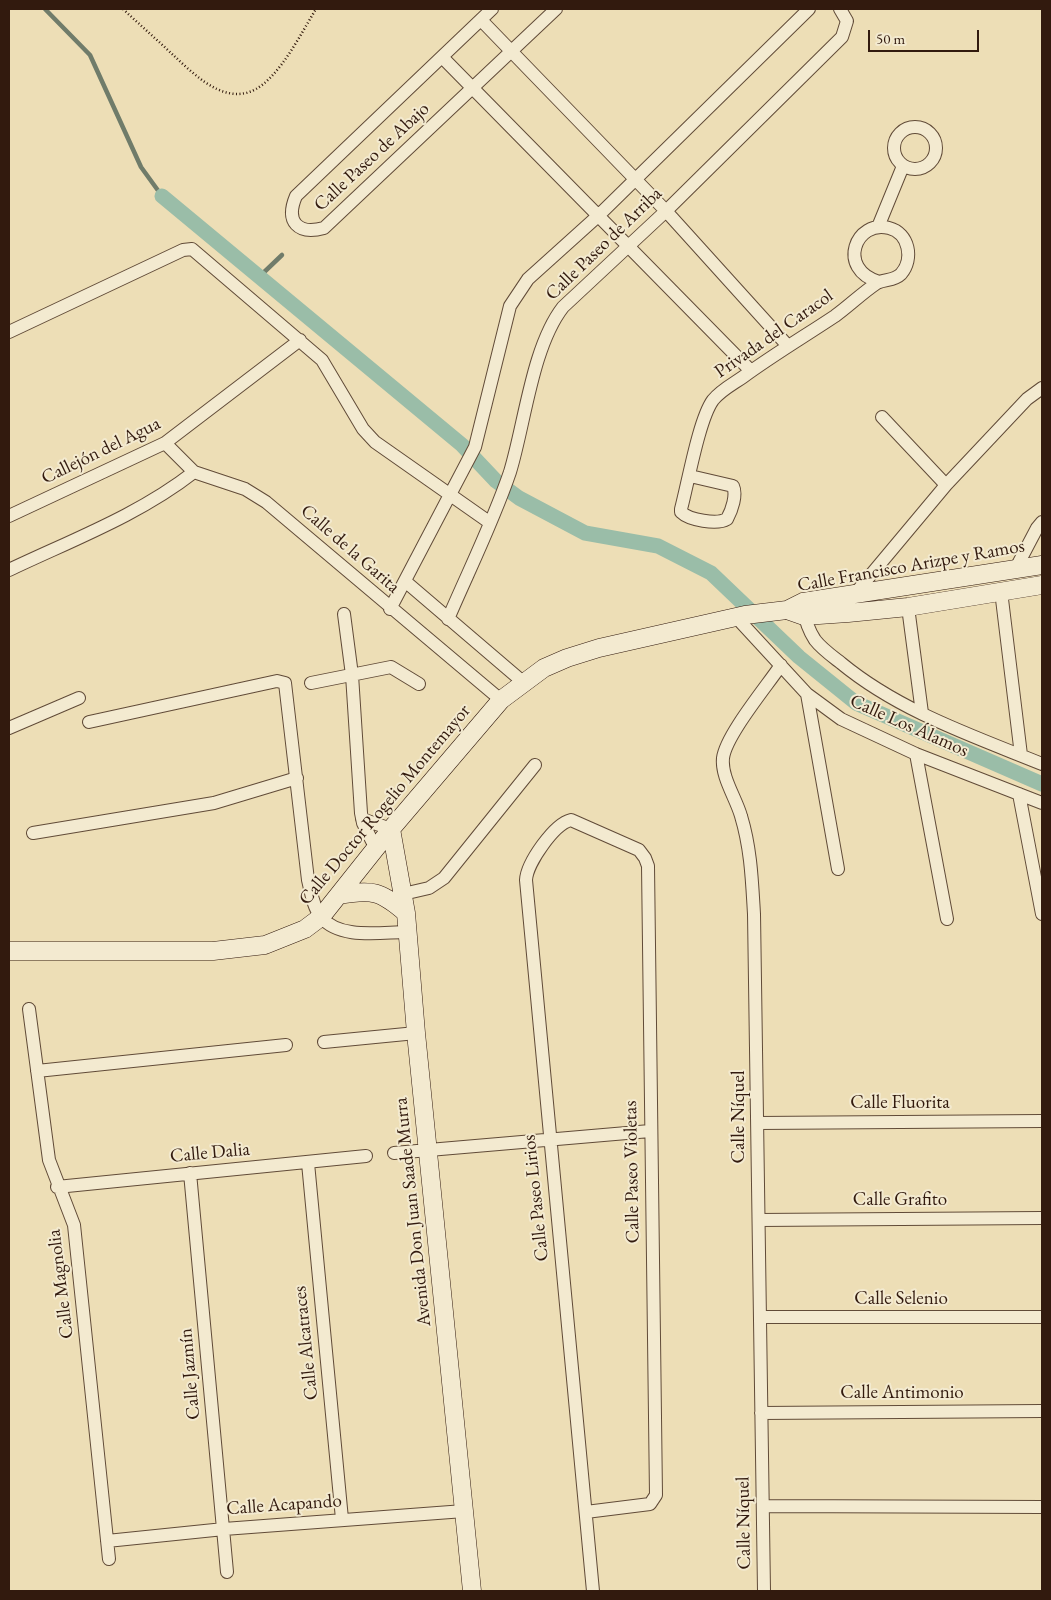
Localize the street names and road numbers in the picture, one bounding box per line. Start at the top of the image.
street label: Calle Paseo de Abajo [310,98,434,216]
street label: Calle Paseo de Arriba [541,183,667,305]
street label: Privada del Caracol [710,285,838,383]
street label: Callejón del Agua [38,412,164,490]
street label: Calle de la Garita [296,500,404,598]
street label: Calle Francisco Arizpe y Ramos [796,535,1026,597]
street label: Calle Los Álamos [846,690,972,762]
street label: Calle Doctor Rogelio Montemayor [294,700,476,910]
street label: Calle Níquel [728,1070,750,1164]
street label: Calle Fluorita [850,1092,950,1114]
street label: Avenida Don Juan Saade Murra [390,1096,436,1328]
street label: Calle Paseo Violetas [619,1100,645,1244]
street label: Calle Paseo Lirios [518,1133,554,1263]
street label: Calle Dalia [169,1138,251,1168]
street label: Calle Grafito [853,1189,947,1211]
street label: Calle Magnolia [43,1228,79,1340]
street label: Calle Alcatraces [289,1285,323,1401]
street label: Calle Selenio [854,1288,948,1310]
street label: Calle Jazmín [175,1327,205,1421]
street label: Calle Antimonio [840,1382,964,1404]
street label: Calle Níquel [732,1476,756,1570]
street label: Calle Acapando [226,1490,342,1520]

